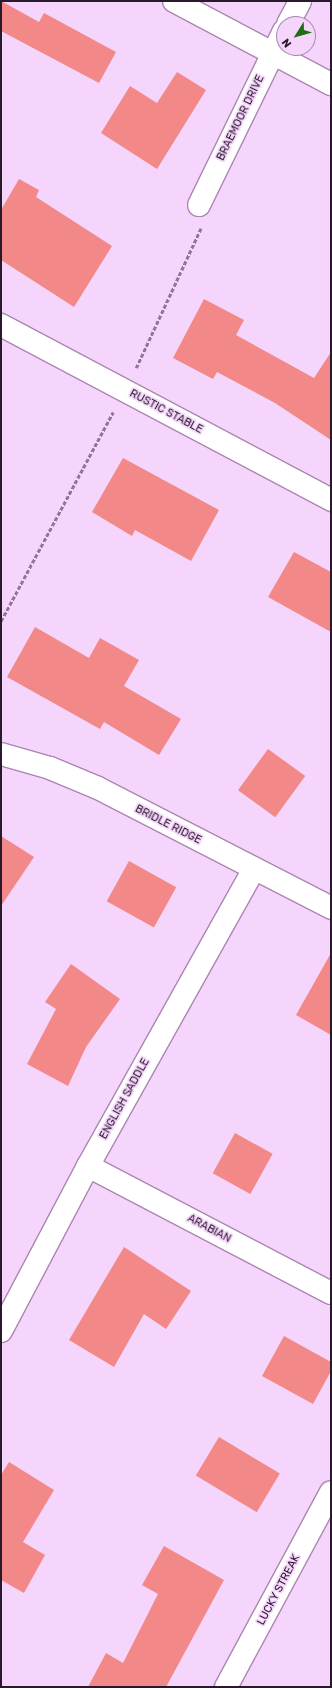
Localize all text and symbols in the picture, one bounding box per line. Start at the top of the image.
north arrow [276,16,316,56]
text: N [279,36,294,50]
street label: BRAEMOOR DRIVE [215,73,267,163]
street label: RUSTIC STABLE [127,387,205,437]
street label: BRIDLE RIDGE [133,803,203,847]
street label: ENGLISH SADDLE [97,1056,153,1142]
street label: ARABIAN [185,1212,233,1246]
street label: LUCKY STREAK [255,1552,303,1628]

